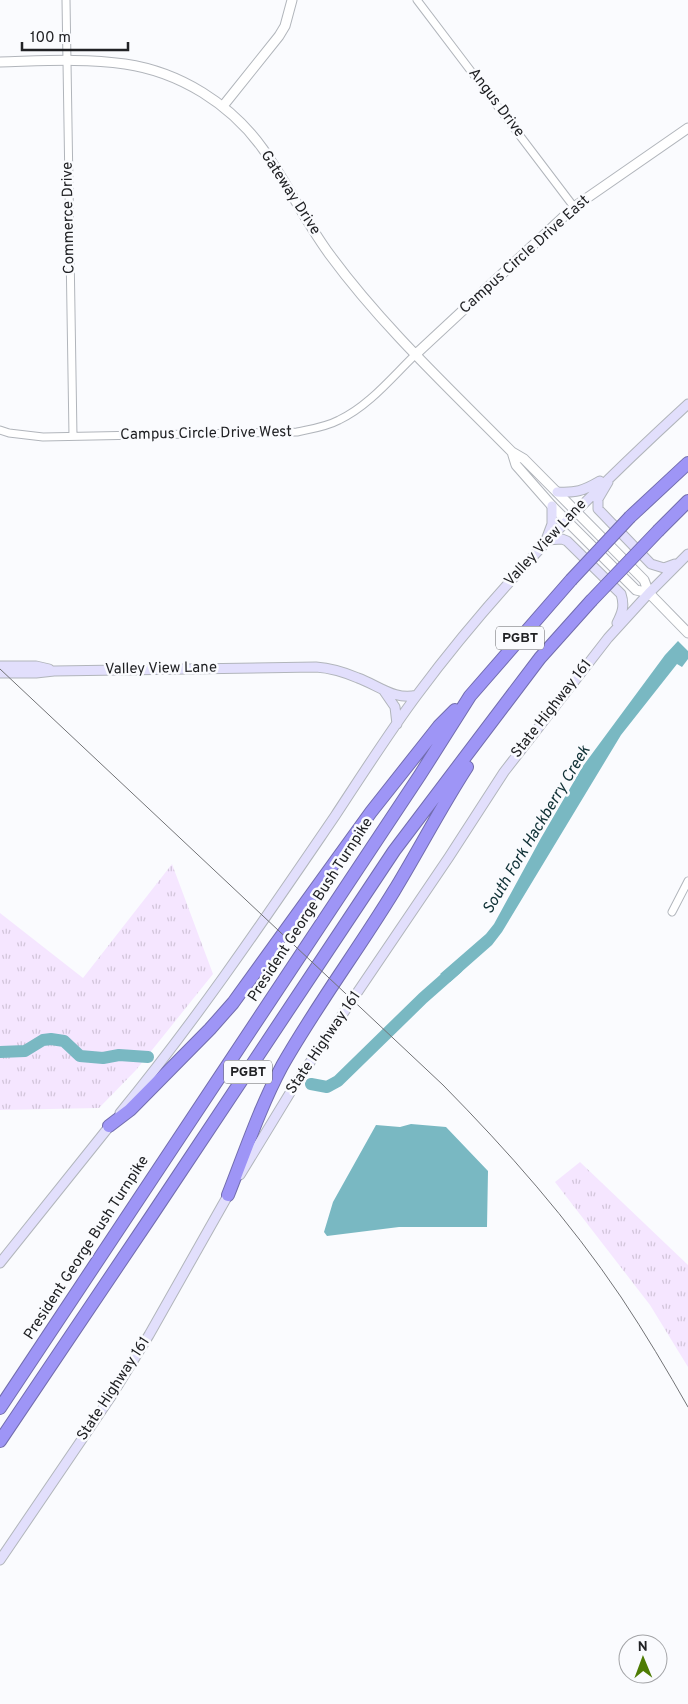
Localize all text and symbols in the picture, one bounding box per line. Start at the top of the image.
scale bar [22,20,129,52]
text: 100 m [30,29,71,48]
street label: Angus Drive [464,65,528,141]
street label: Gateway Drive [256,147,324,239]
street label: Commerce Drive [59,162,79,274]
street label: Campus Circle Drive East [456,192,594,318]
street label: Campus Circle Drive West [120,423,292,445]
street label: Valley View Lane [501,496,591,590]
road number: PGBT [496,626,544,650]
street label: State Highway 161 [508,656,596,762]
street label: Valley View Lane [105,659,217,679]
water label: South Fork Hackberry Creek [479,741,596,918]
street label: President George Bush Turnpike [244,814,378,1006]
street label: State Highway 161 [283,988,365,1098]
road number: PGBT [224,1060,272,1084]
street label: President George Bush Turnpike [20,1152,154,1344]
street label: State Highway 161 [73,1333,155,1445]
north arrow [618,1634,668,1684]
text: N [638,1639,648,1656]

